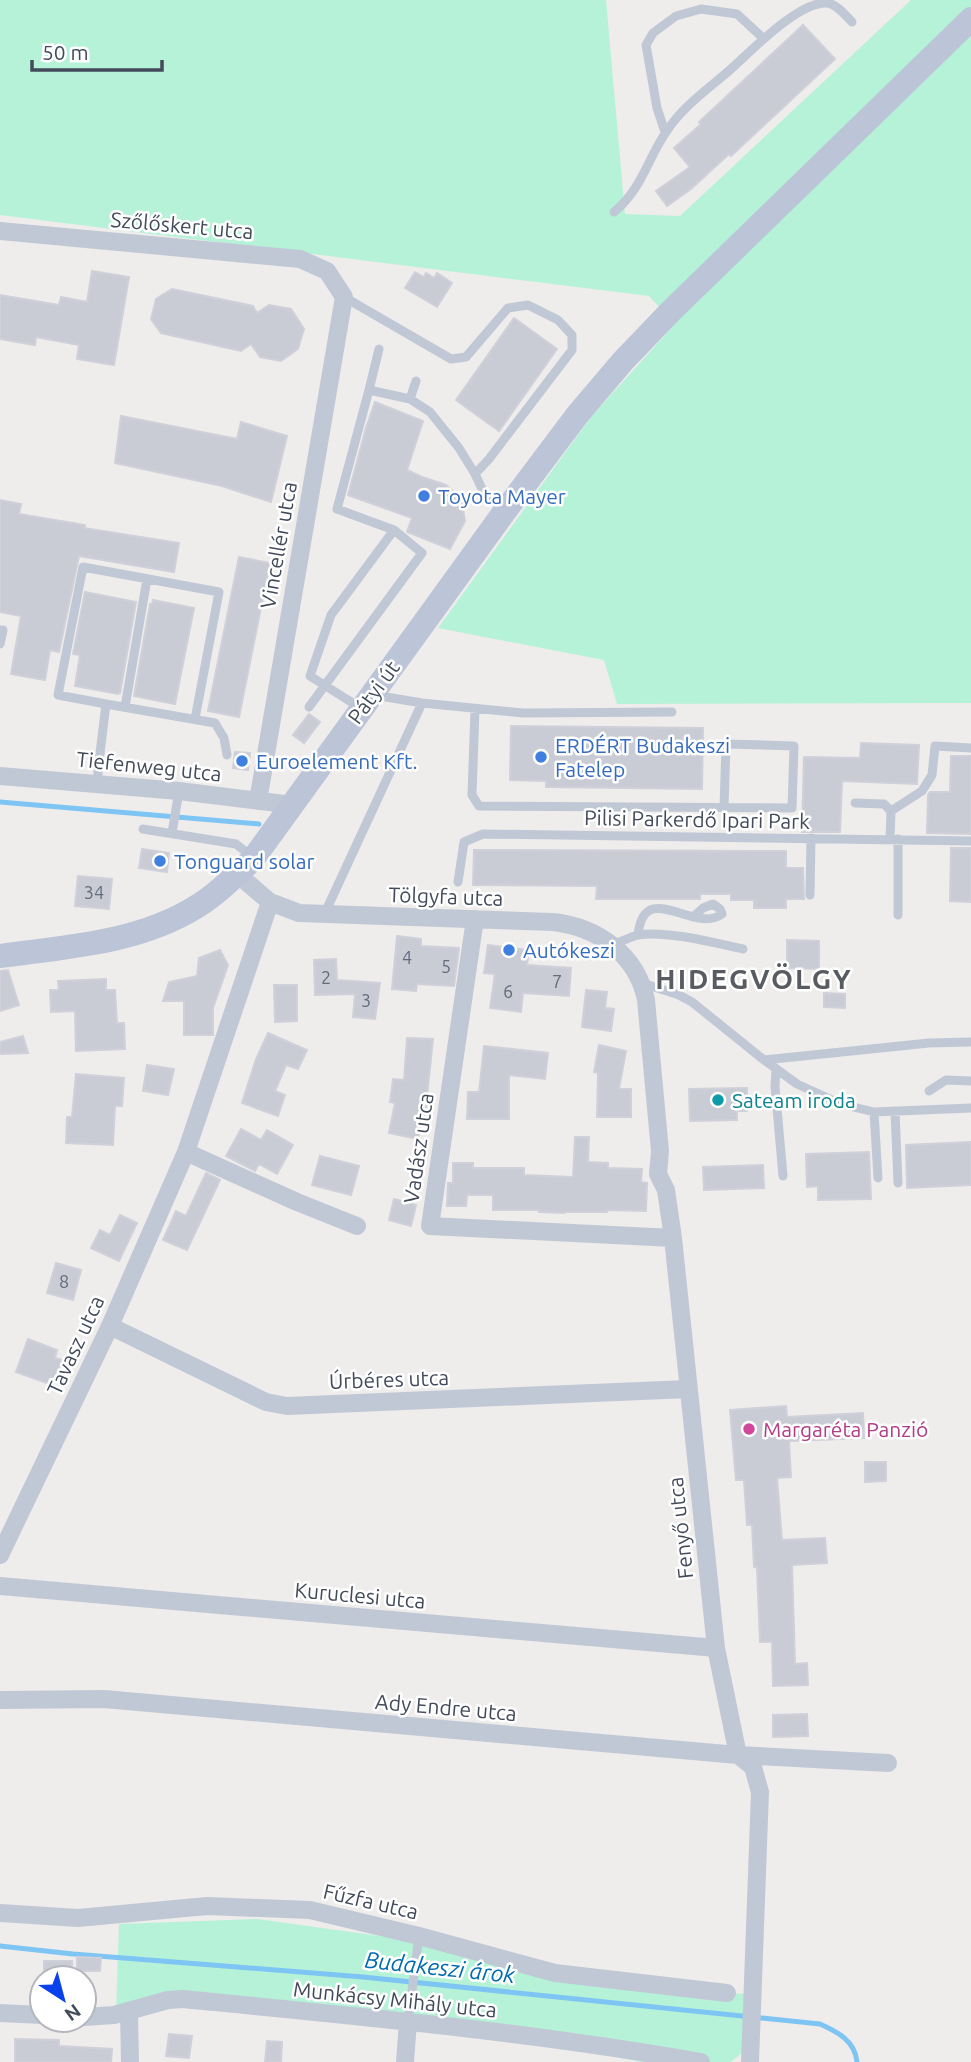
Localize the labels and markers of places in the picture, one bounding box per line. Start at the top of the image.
place label: Toyota Mayer [438,484,566,508]
marker: Toyota Mayer [416,488,432,504]
place label: ERDÉRT Budakeszi Fatelep [555,733,730,781]
place label: Euroelement Kft. [256,749,418,773]
marker: ERDÉRT Budakeszi Fatelep [533,749,549,765]
marker: Euroelement Kft. [234,753,250,769]
place label: Tonguard solar [174,849,315,873]
marker: Tonguard solar [152,853,168,869]
place label: Autókeszi [523,938,615,962]
marker: Autókeszi [501,942,517,958]
place label: Sateam iroda [732,1088,856,1112]
marker: Sateam iroda [710,1092,726,1108]
place label: Margaréta Panzió [763,1417,928,1441]
marker: Margaréta Panzió [741,1421,757,1437]

